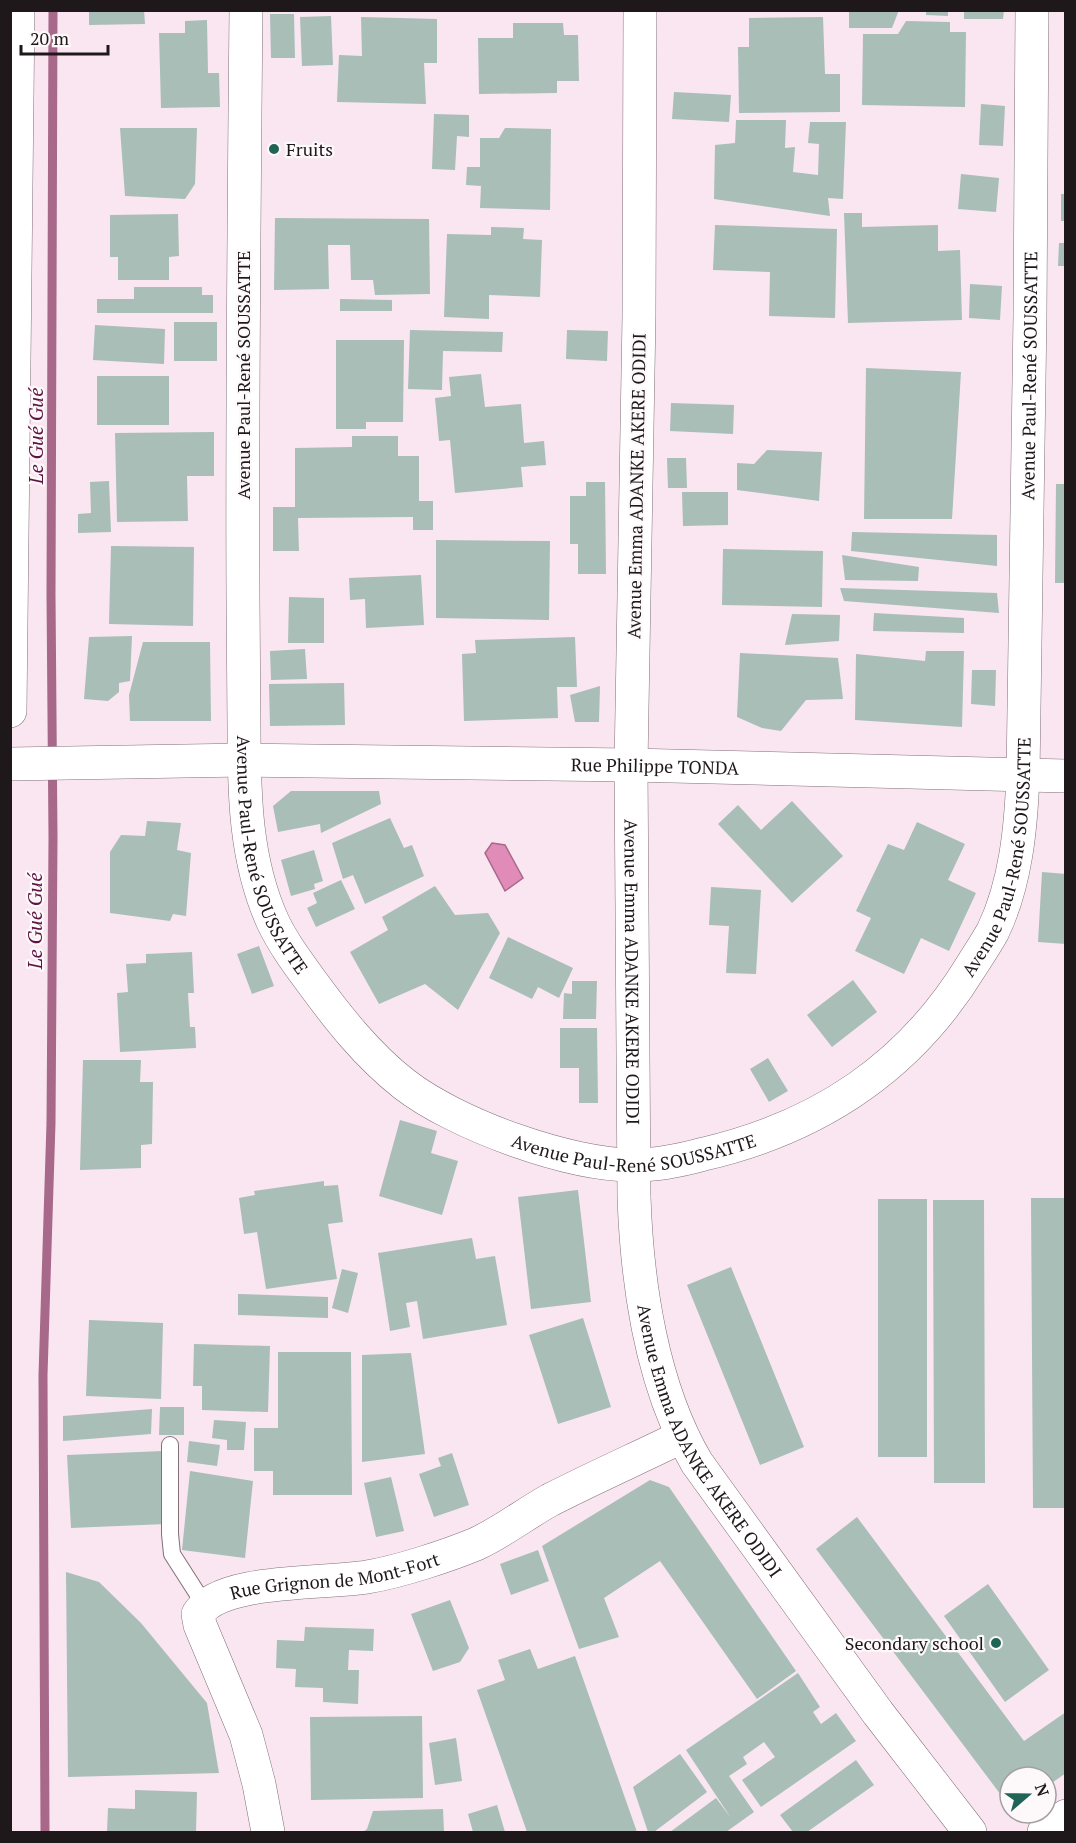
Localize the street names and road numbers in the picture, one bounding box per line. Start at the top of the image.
street label: Avenue Paul-René SOUSSATTE [231,251,255,499]
street label: Avenue Paul-René SOUSSATTE [1015,251,1042,500]
street label: Avenue Emma ADANKE AKERE ODIDI [621,333,651,639]
street label: Avenue Paul-René SOUSSATTE [232,735,314,979]
street label: Avenue Paul-René SOUSSATTE [956,737,1036,981]
street label: Rue Philippe TONDA [571,752,740,780]
street label: Avenue Emma ADANKE AKERE ODIDI [619,819,645,1125]
street label: Avenue Paul-René SOUSSATTE [511,1126,759,1148]
street label: Avenue Emma ADANKE AKERE ODIDI [632,1302,788,1582]
street label: Rue Grignon de Mont-Fort [227,1546,443,1605]

